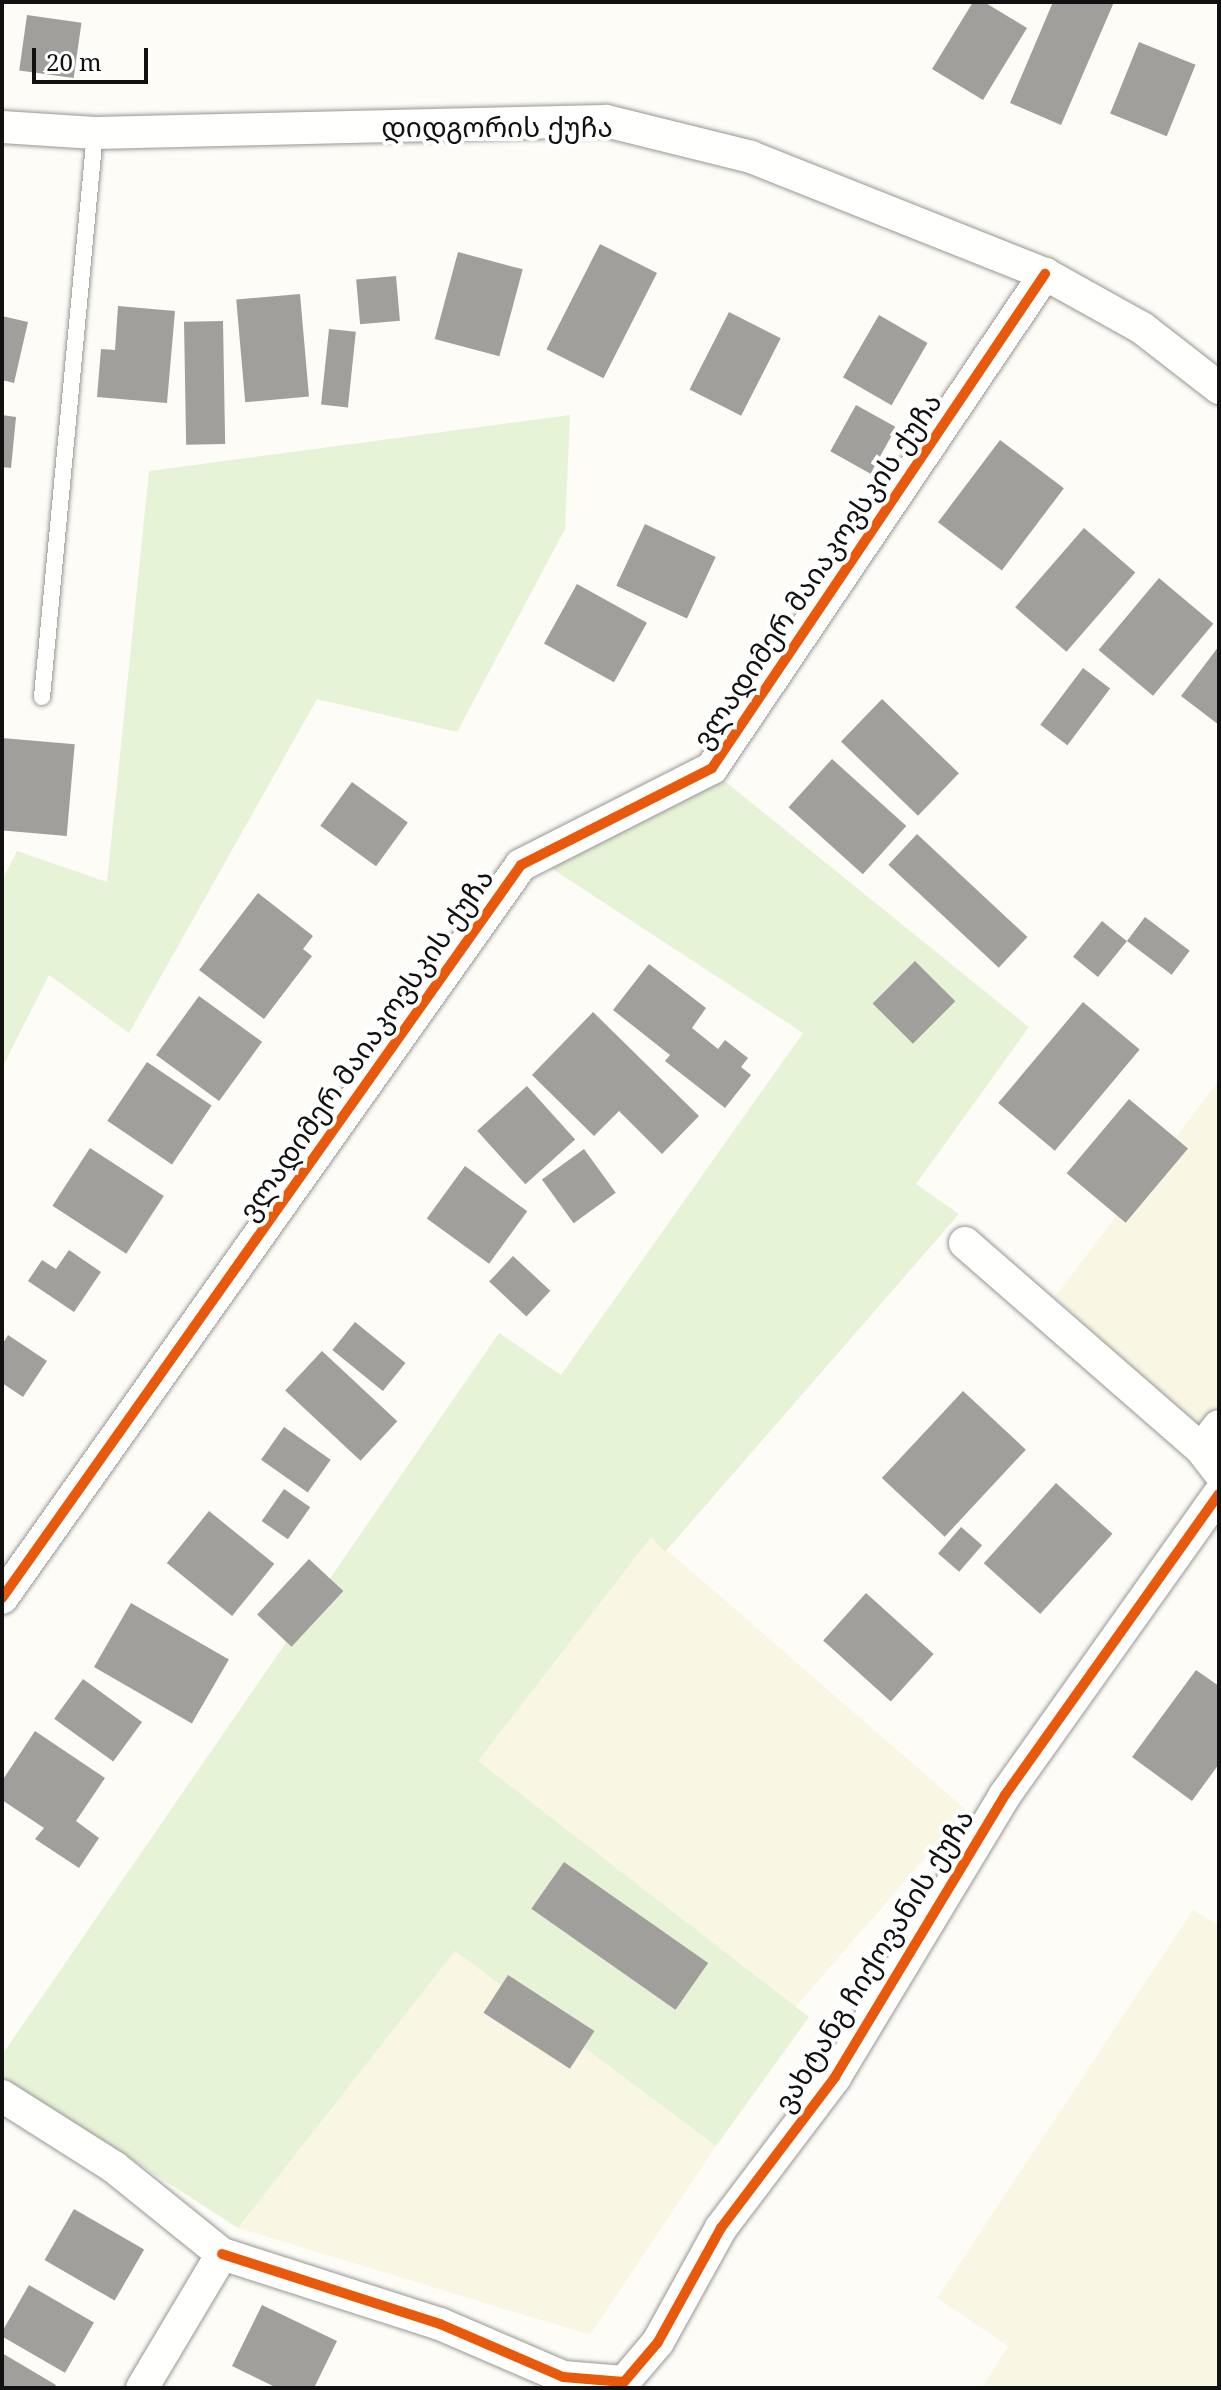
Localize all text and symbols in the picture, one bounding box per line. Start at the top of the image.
scale bar [36,32,152,82]
text: 20 m [46,45,102,78]
street label: დიდგორის ქუჩა [381,109,613,143]
street label: ვლადიმერ მაიაკოვსკის ქუჩა [684,386,948,754]
street label: ვლადიმერ მაიაკოვსკის ქუჩა [230,862,500,1226]
street label: ვახტანგ ჩიქოვანის ქუჩა [766,1803,980,2117]

